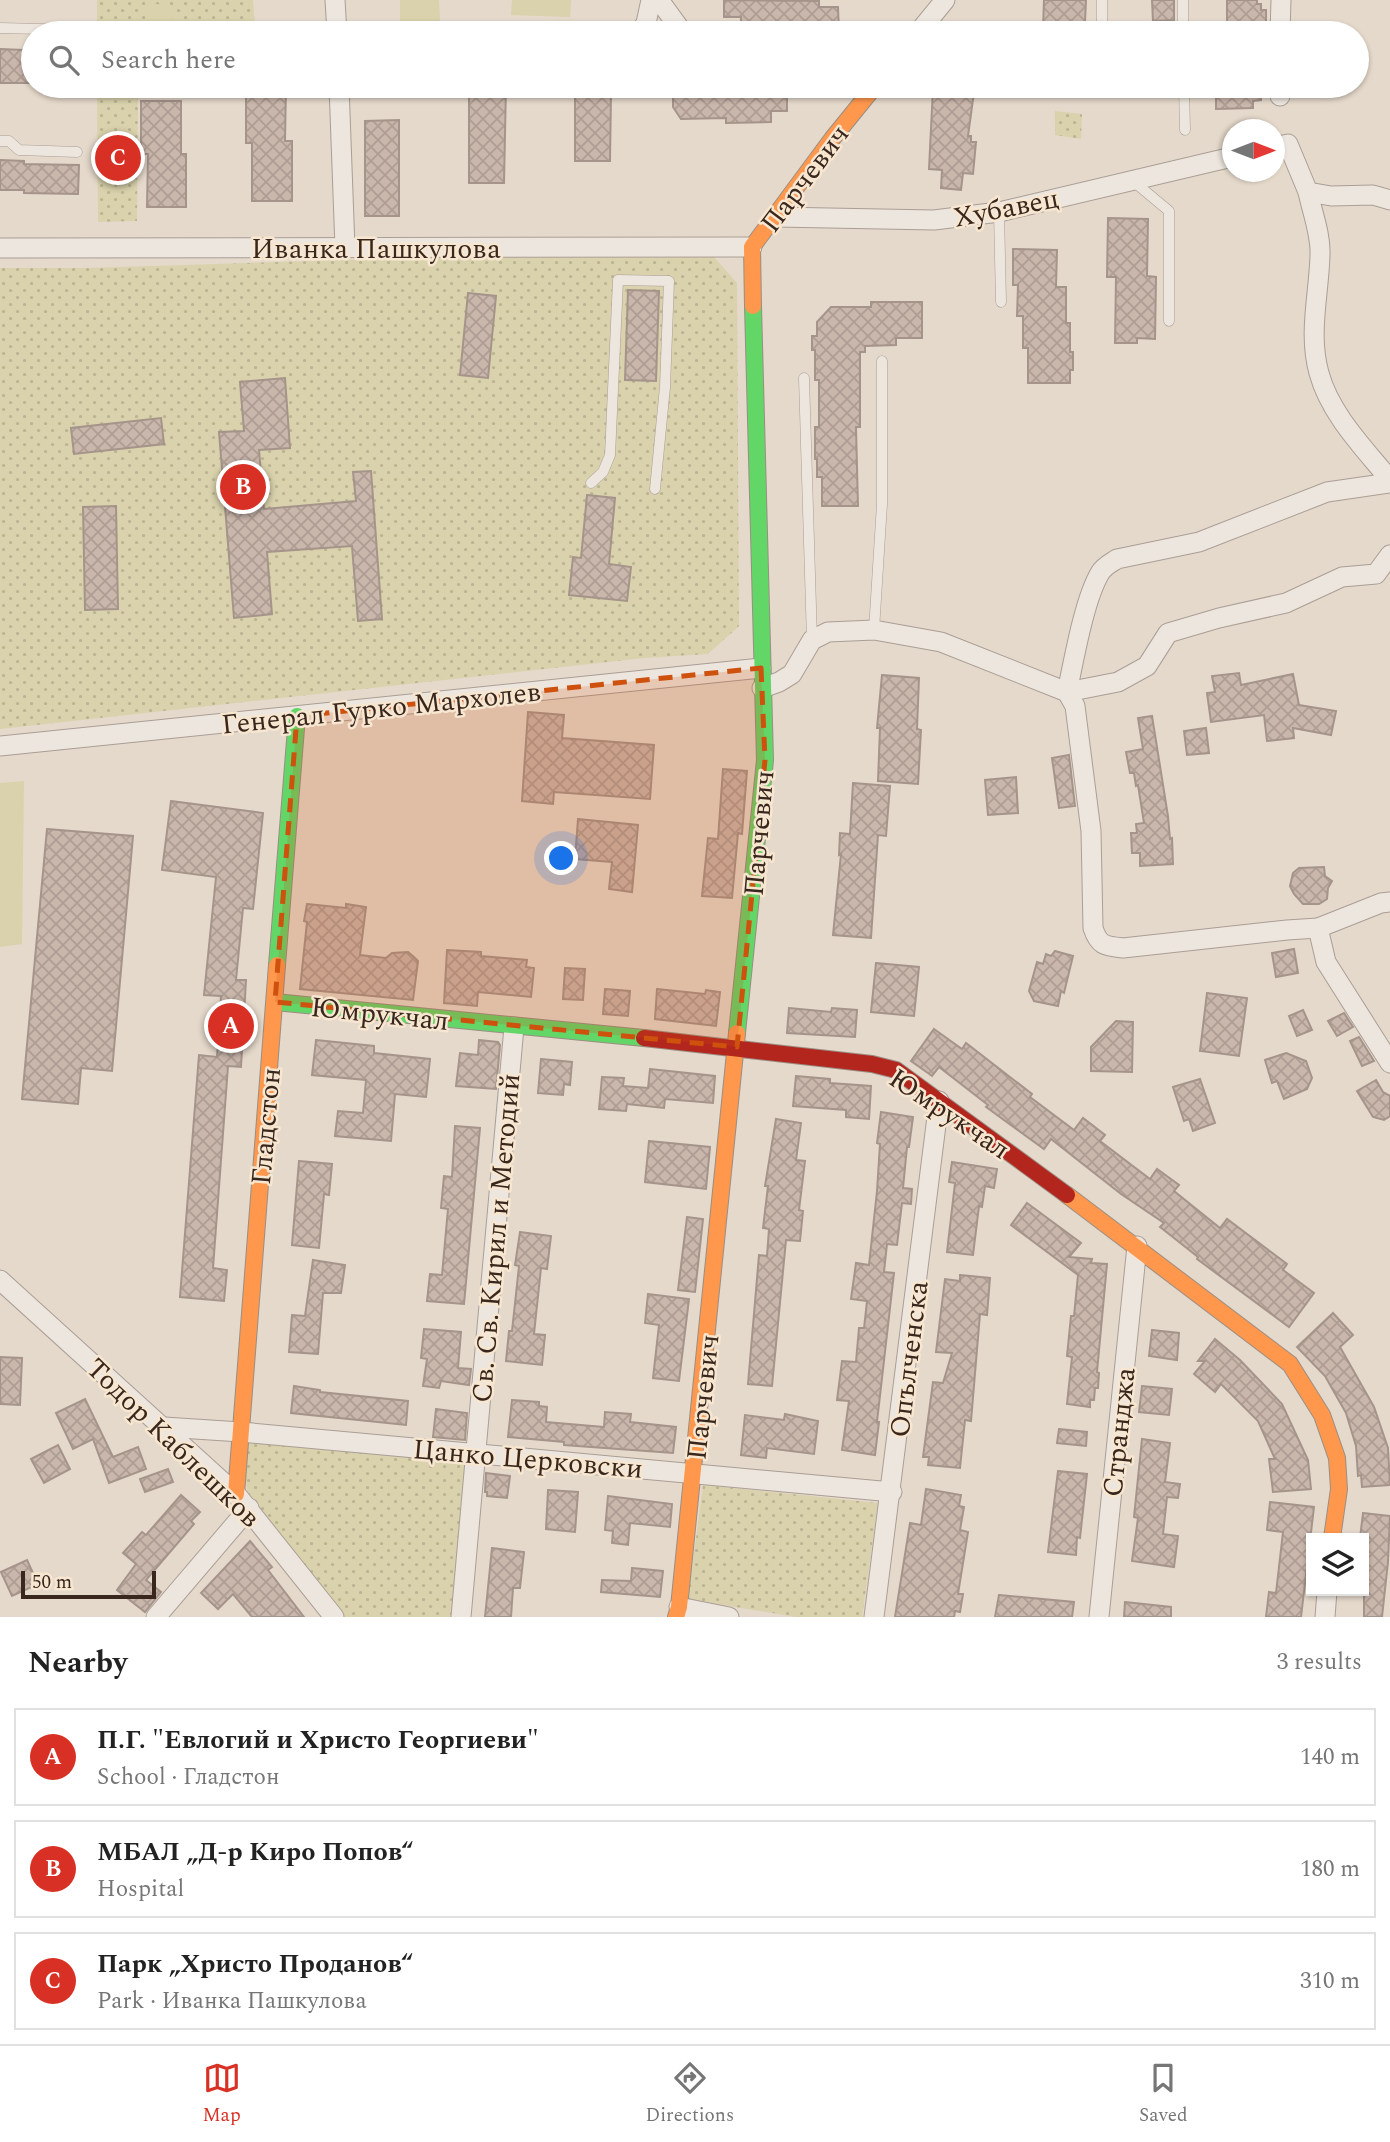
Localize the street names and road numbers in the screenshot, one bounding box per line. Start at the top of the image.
street label: Парчевич [750,116,860,242]
street label: Хубавец [950,177,1063,240]
street label: Иванка Пашкулова [251,228,501,271]
street label: Генерал Гурко Мархолев [219,670,543,747]
street label: Парчевич [733,768,786,898]
street label: Юмрукчал [309,986,451,1043]
street label: Юмрукчал [880,1058,1019,1171]
street label: Гладстон [240,1066,293,1187]
street label: Св. Св. Кирил и Методий [461,1072,532,1405]
street label: Опълченска [879,1278,940,1440]
street label: Парчевич [676,1332,731,1462]
street label: Тодор Каблешков [76,1348,270,1538]
street label: Странджа [1091,1365,1148,1499]
street label: Цанко Церковски [411,1428,645,1491]

